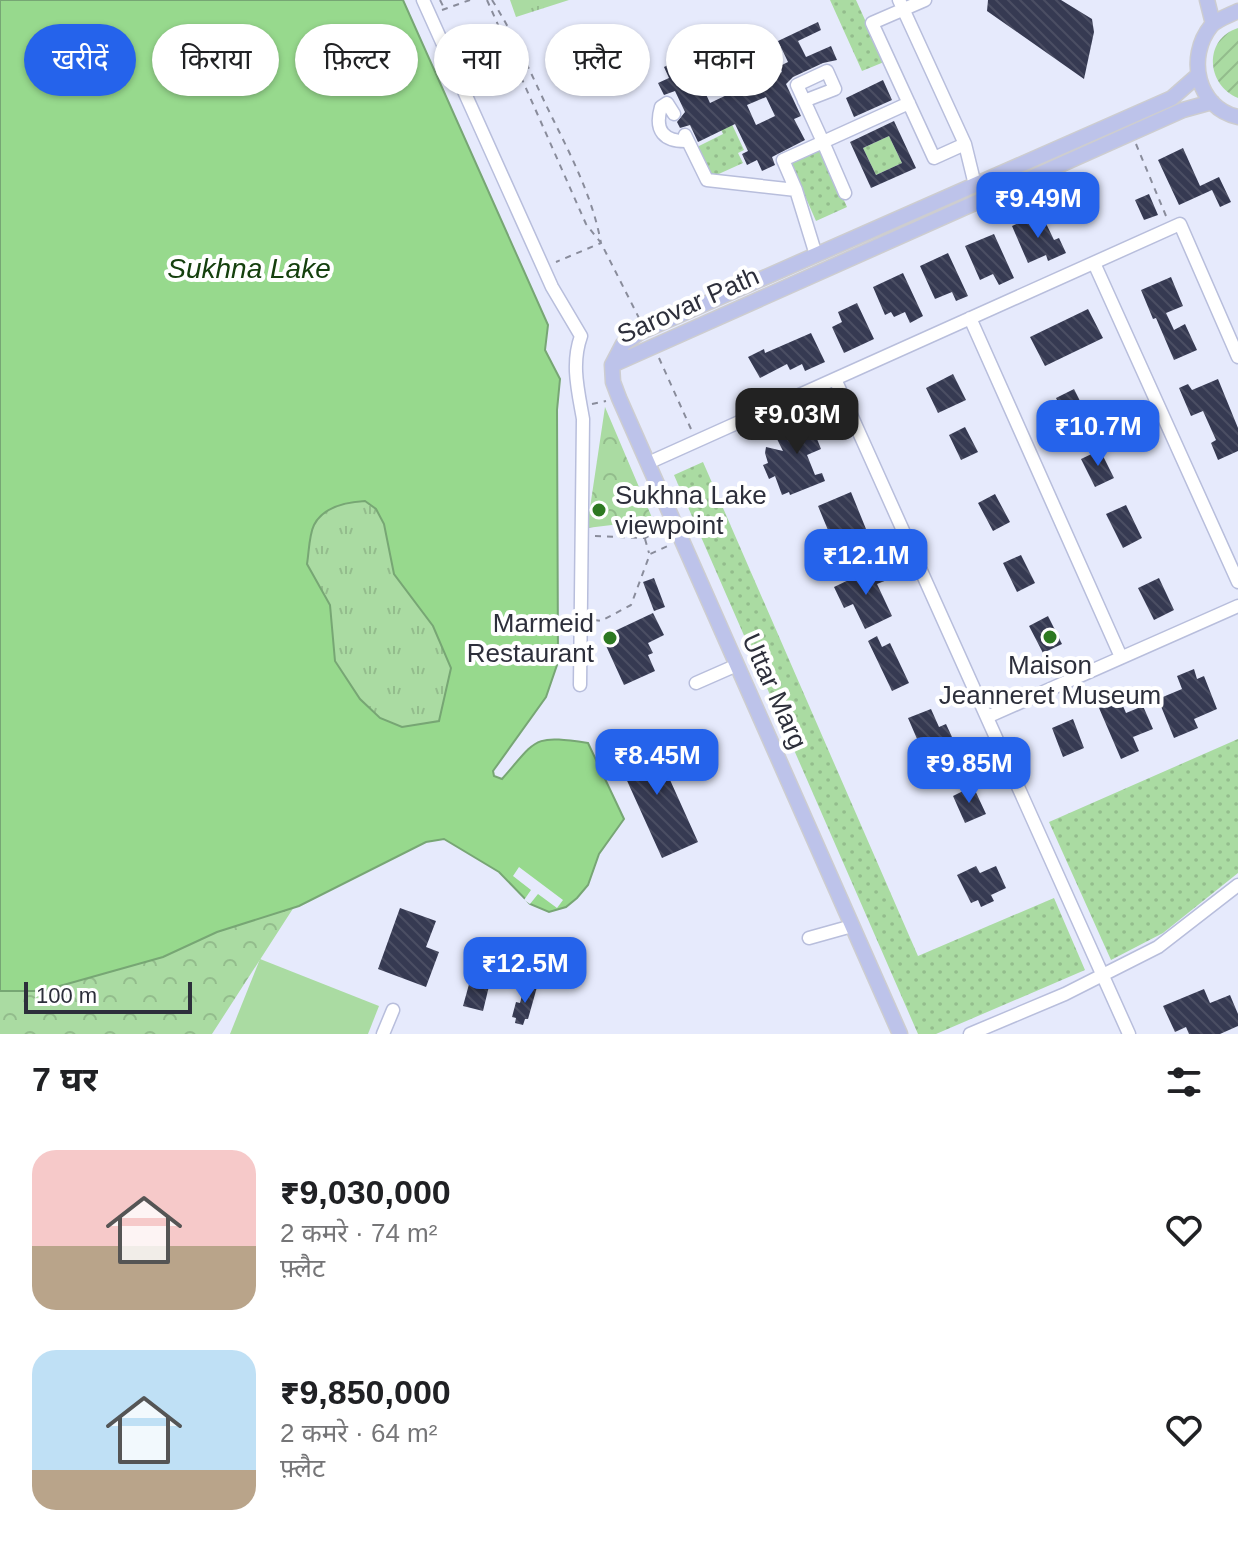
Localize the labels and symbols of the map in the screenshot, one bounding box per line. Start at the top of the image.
pin: ₹9.49M [973,172,1103,240]
water label: Sukhna Lake [167,253,331,284]
street label: Sarovar Path [613,260,763,350]
pin: ₹9.03M [732,388,862,456]
pin: ₹10.7M [1033,400,1163,468]
place label: Sukhna Lake viewpoint [615,480,767,540]
marker: Sukhna Lake viewpoint [590,501,608,519]
pin: ₹12.1M [801,529,931,597]
place label: Marmeid Restaurant [467,608,595,668]
marker: Maison Jeanneret Museum [1041,628,1059,646]
marker: Marmeid Restaurant [601,629,619,647]
street label: Uttar Marg [736,629,814,753]
place label: Maison Jeanneret Museum [939,650,1161,710]
pin: ₹8.45M [592,729,722,797]
pin: ₹9.85M [904,737,1034,805]
pin: ₹12.5M [460,937,590,1005]
scale bar [24,978,192,1014]

